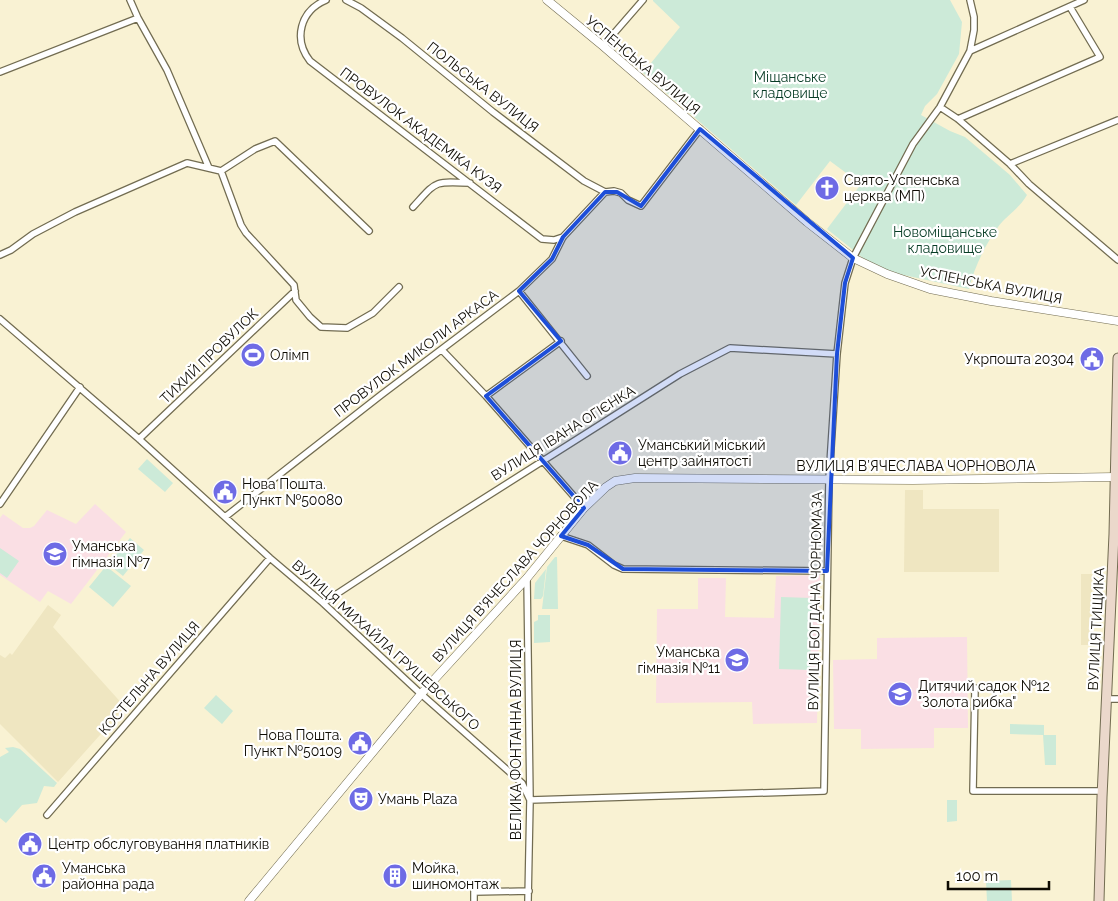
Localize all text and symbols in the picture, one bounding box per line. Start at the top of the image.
street label: УСПЕНСЬКА ВУЛИЦЯ [582,12,704,118]
street label: ПОЛЬСЬКА ВУЛИЦЯ [424,39,542,135]
street label: ПРОВУЛОК АКАДЕМІКА КУЗЯ [337,64,505,196]
park label: Міщанське кладовище [753,69,827,101]
place label: Свято-Успенська церква (МП) [844,172,959,204]
church icon: Свято-Успенська церква (МП) [814,175,840,201]
park label: Новоміщанське кладовище [893,224,997,256]
street label: УСПЕНСЬКА ВУЛИЦЯ [918,263,1064,307]
street label: ПРОВУЛОК МИКОЛИ АРКАСА [331,286,501,420]
street label: ТИХИЙ ПРОВУЛОК [156,304,261,407]
sports icon: Олімп [240,342,266,368]
public building icon: Укрпошта 20304 [1079,346,1105,372]
place label: Олімп [270,347,309,363]
place label: Укрпошта 20304 [965,351,1074,367]
street label: ВУЛИЦЯ ІВАНА ОГІЄНКА [488,382,638,484]
place label: Уманський міський центр зайнятості [638,437,766,469]
public building icon: Уманський міський центр зайнятості [607,440,633,466]
street label: ВУЛИЦЯ В’ЯЧЕСЛАВА ЧОРНОВОЛА [796,458,1036,474]
place label: Нова Пошта. Пункт №50080 [242,476,343,508]
street label: ВУЛИЦЯ В’ЯЧЕСЛАВА ЧОРНОВОЛА [429,476,601,665]
public building icon: Нова Пошта. Пункт №50080 [212,479,238,505]
street label: ВУЛИЦЯ БОГДАНА ЧОРНОМАЗА [805,491,825,711]
place label: Уманська гімназія №7 [72,538,151,570]
school or university icon: Уманська гімназія №7 [42,541,68,567]
street label: ВУЛИЦЯ МИХАЙЛА ГРУШЕВСЬКОГО [289,556,484,733]
street label: ВУЛИЦЯ ТИЩИКА [1085,567,1107,691]
street label: КОСТЕЛЬНА ВУЛИЦЯ [95,618,203,738]
street label: ВЕЛИКА ФОНТАННА ВУЛИЦЯ [508,640,524,840]
place label: Уманська гімназія №11 [637,644,720,676]
school or university icon: Уманська гімназія №11 [724,647,750,673]
place label: Дитячий садок №12 "Золота рибка" [918,678,1050,710]
school or university icon: Дитячий садок №12 "Золота рибка" [887,681,913,707]
place label: Нова Пошта. Пункт №50109 [244,727,342,759]
public building icon: Нова Пошта. Пункт №50109 [347,730,373,756]
theatre icon: Умань Plaza [348,786,374,812]
place label: Умань Plaza [378,791,457,807]
public building icon: Центр обслуговування платників [17,831,43,857]
place label: Центр обслуговування платників [48,836,269,852]
scale bar [948,858,1049,890]
place label: Уманська районна рада [62,860,154,892]
place label: Мойка, шиномонтаж [412,860,500,892]
public building icon: Уманська районна рада [31,863,57,889]
building icon: Мойка, шиномонтаж [382,863,408,889]
text: 100 m [956,867,998,885]

